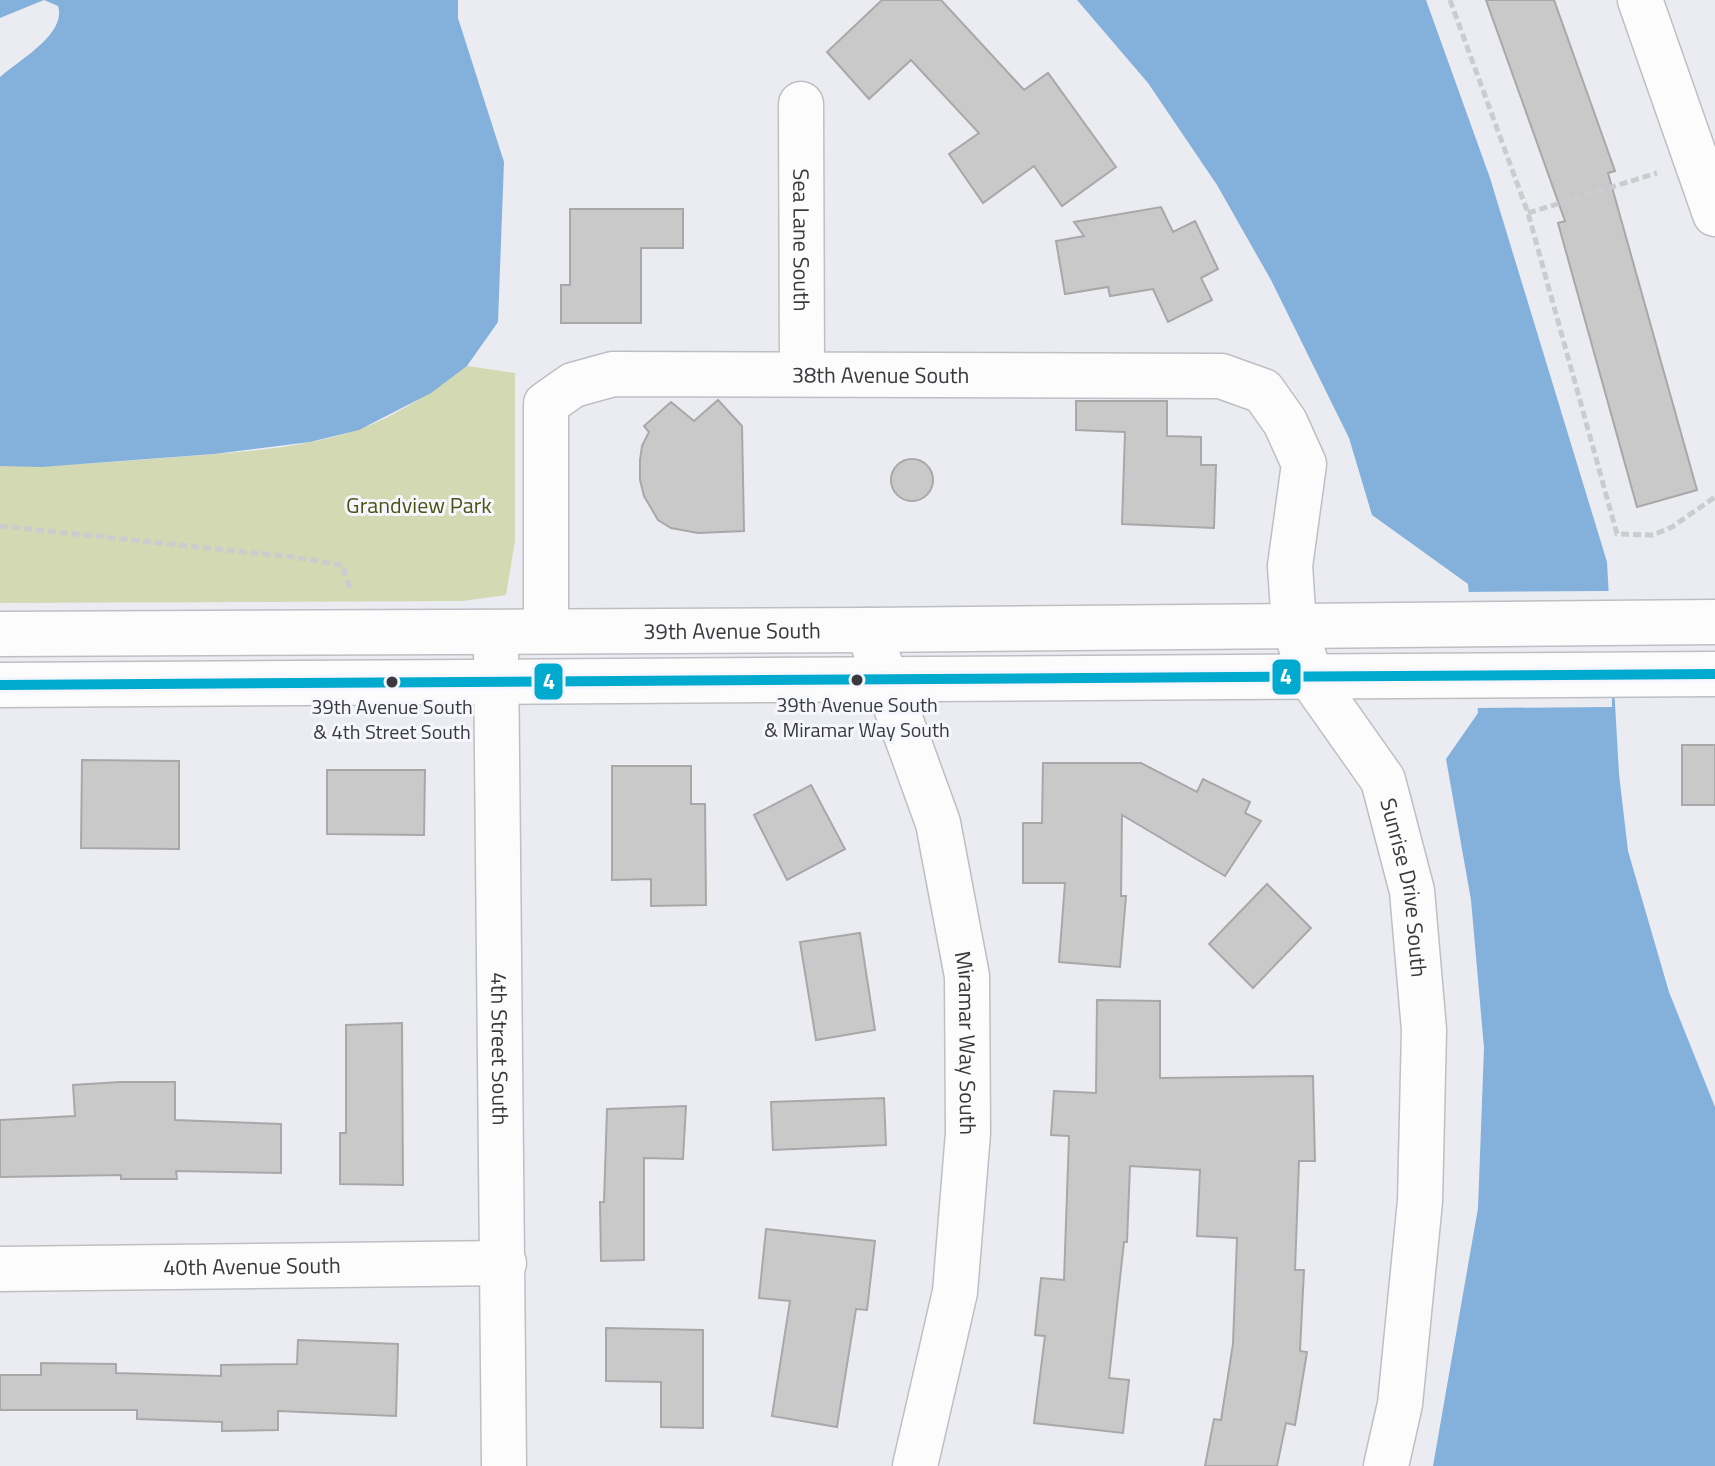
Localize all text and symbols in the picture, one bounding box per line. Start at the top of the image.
street label: Sea Lane South [784,168,819,312]
street label: 38th Avenue South [792,358,969,392]
park label: Grandview Park [346,488,492,522]
street label: 39th Avenue South [643,613,821,648]
line badge: 4 [1271,658,1302,696]
text: 4 [1280,659,1292,693]
line badge: 4 [533,662,564,701]
text: 4 [543,664,555,698]
marker: 39th Avenue South & Miramar Way South [849,672,865,688]
marker: 39th Avenue South & 4th Street South [384,674,400,690]
place label: 39th Avenue South & Miramar Way South [764,689,950,745]
place label: 39th Avenue South & 4th Street South [311,691,473,747]
street label: Sunrise Drive South [1371,794,1436,979]
street label: Miramar Way South [946,948,985,1135]
street label: 4th Street South [482,972,518,1126]
street label: 40th Avenue South [163,1248,341,1284]

